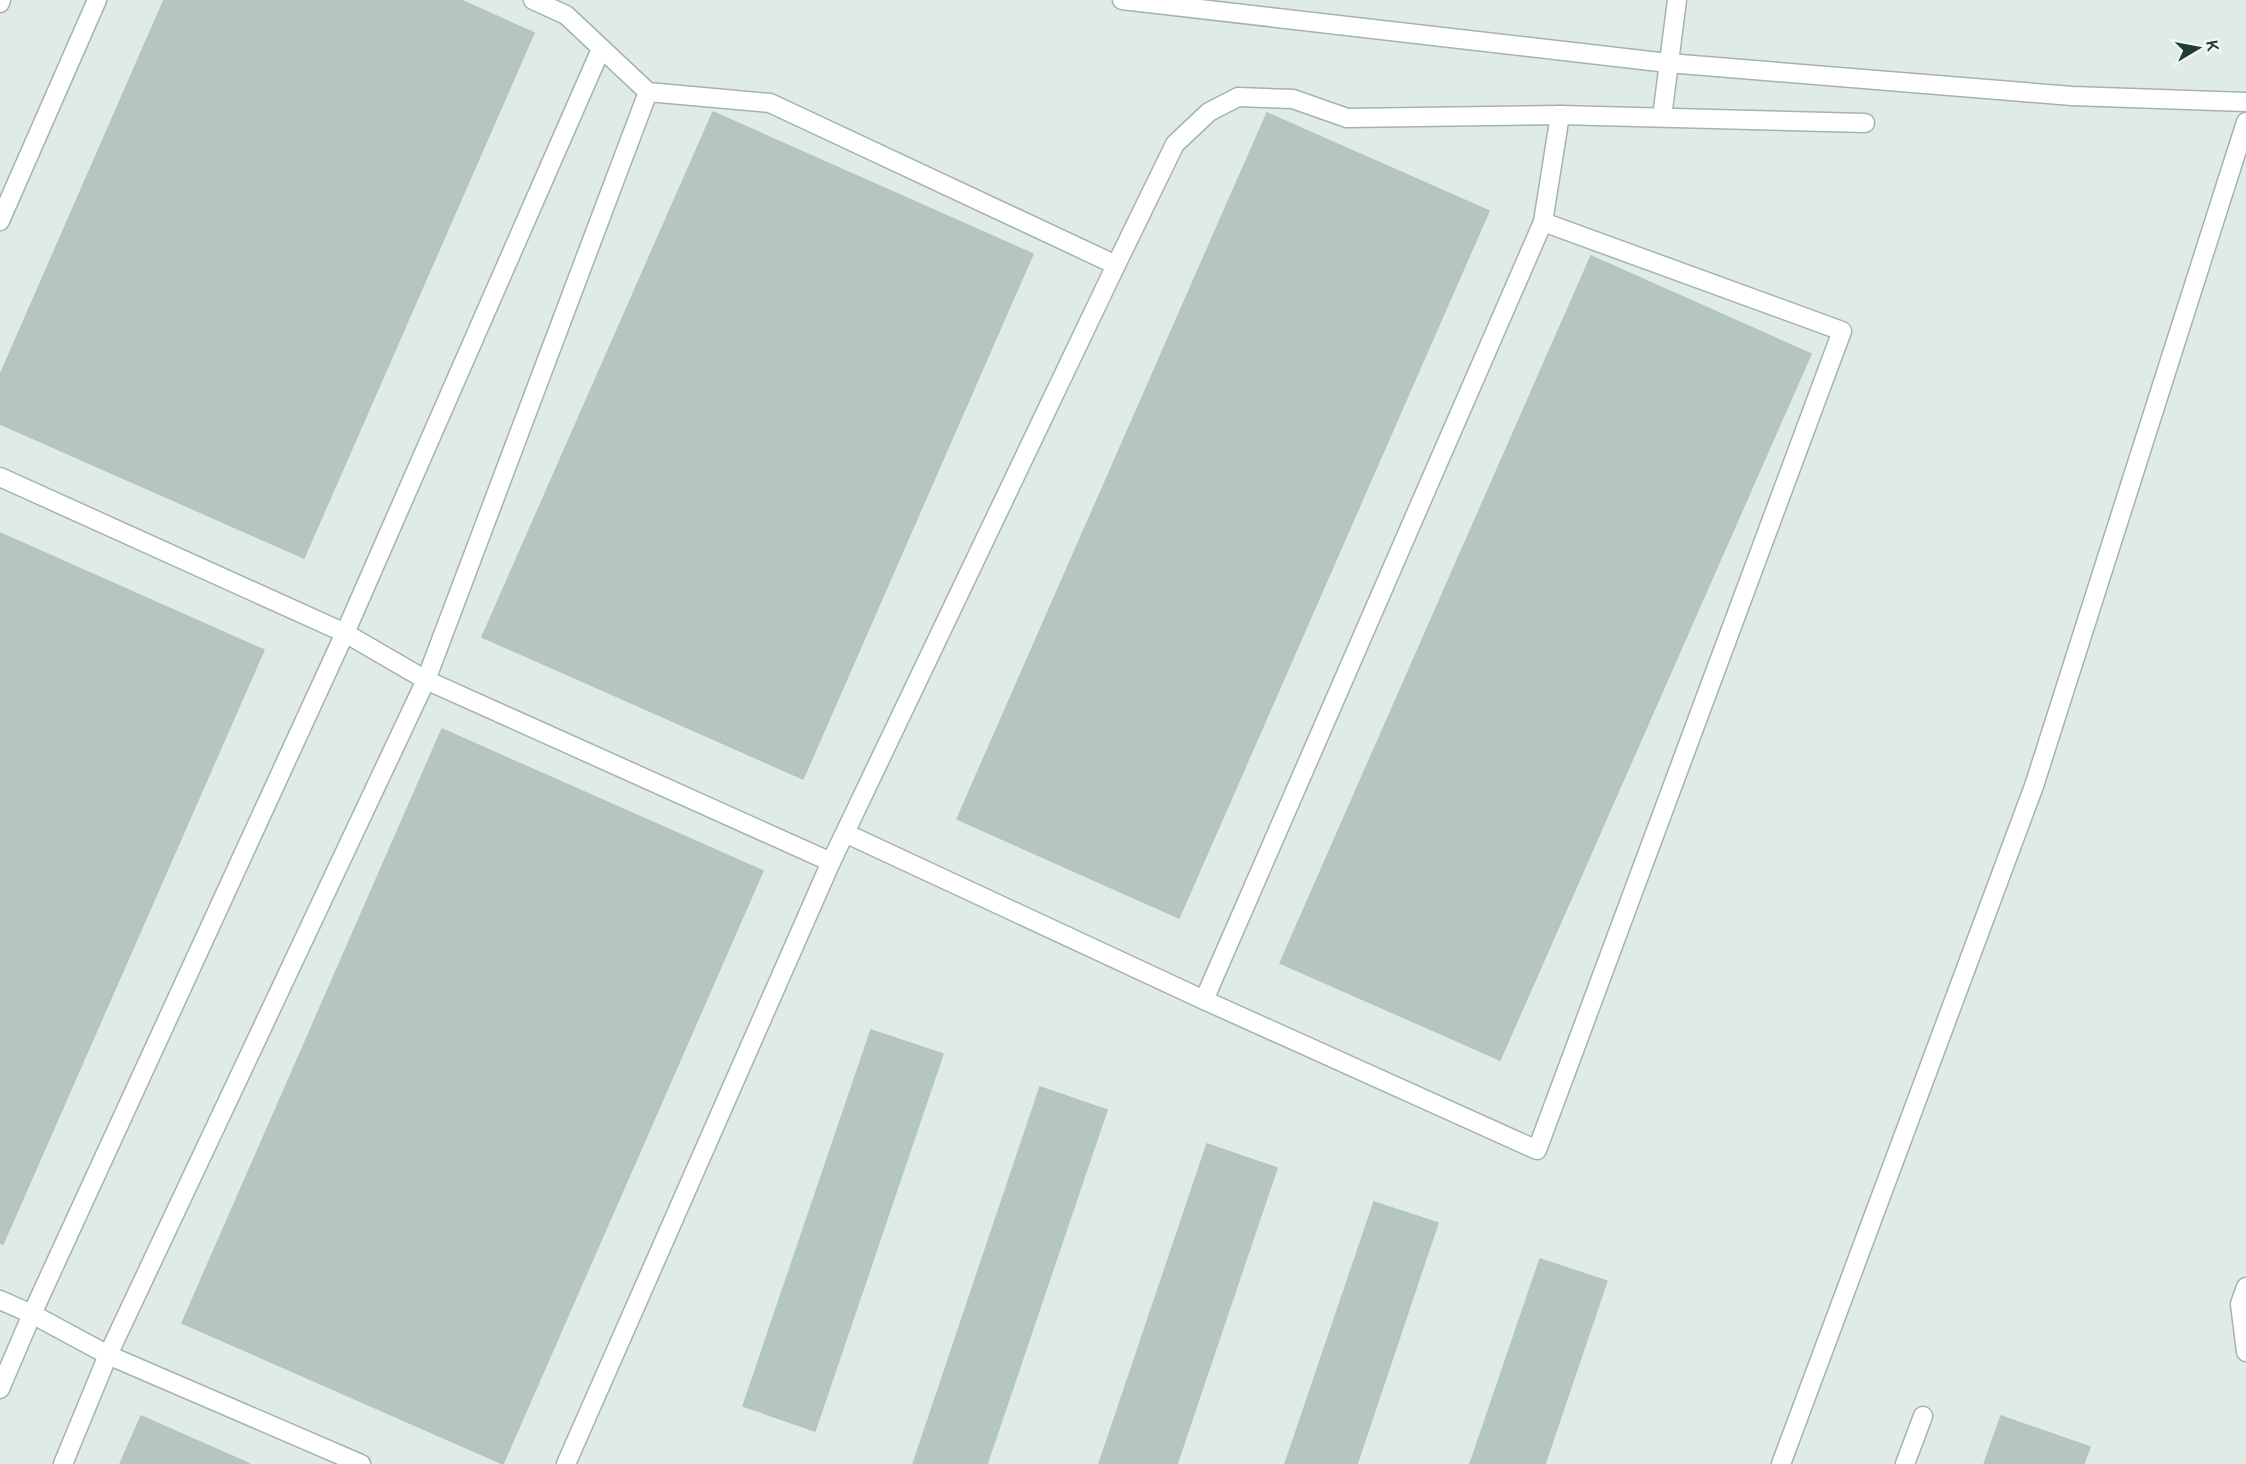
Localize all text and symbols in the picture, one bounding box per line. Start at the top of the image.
north arrow [2168,18,2228,78]
text: K [2202,39,2223,53]

